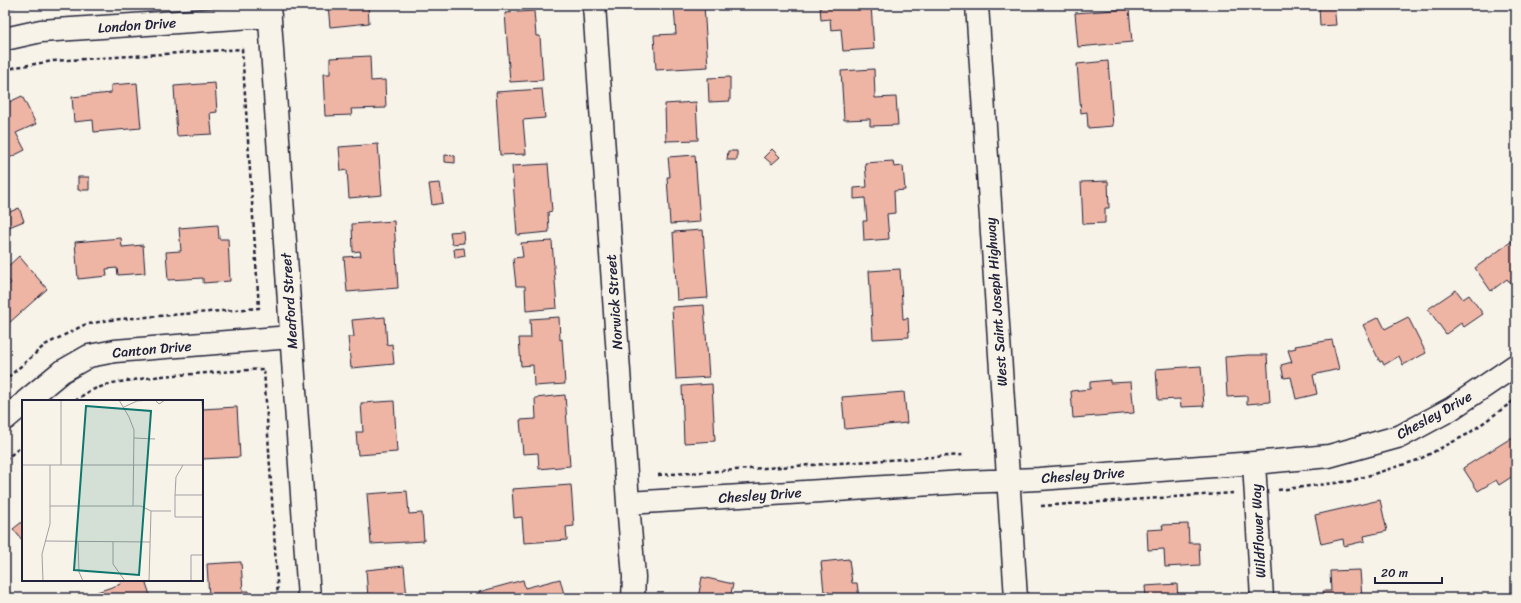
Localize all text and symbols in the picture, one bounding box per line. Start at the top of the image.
street label: London Drive [97,10,177,41]
street label: West Saint Joseph Highway [978,216,1015,387]
street label: Meaford Street [274,251,305,350]
street label: Norwick Street [599,254,630,350]
street label: Canton Drive [111,334,193,365]
street label: Chesley Drive [1392,384,1477,447]
inset map [22,400,203,581]
street label: Chesley Drive [1041,460,1126,491]
street label: Chesley Drive [718,480,803,511]
street label: Wildflower Way [1244,483,1273,579]
scale bar [1375,559,1442,585]
text: 20 m [1381,562,1408,584]

